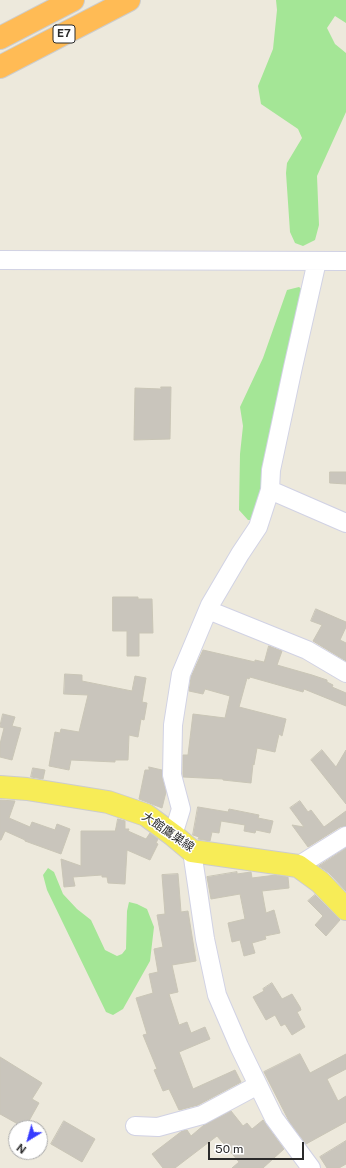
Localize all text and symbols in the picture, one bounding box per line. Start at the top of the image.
road number: E7 [53,25,75,43]
street label: 大館鷹巣線 [139,809,197,855]
north arrow [8,1120,48,1160]
scale bar [210,1134,306,1160]
text: N [14,1141,28,1156]
text: 50 m [215,1142,243,1156]

